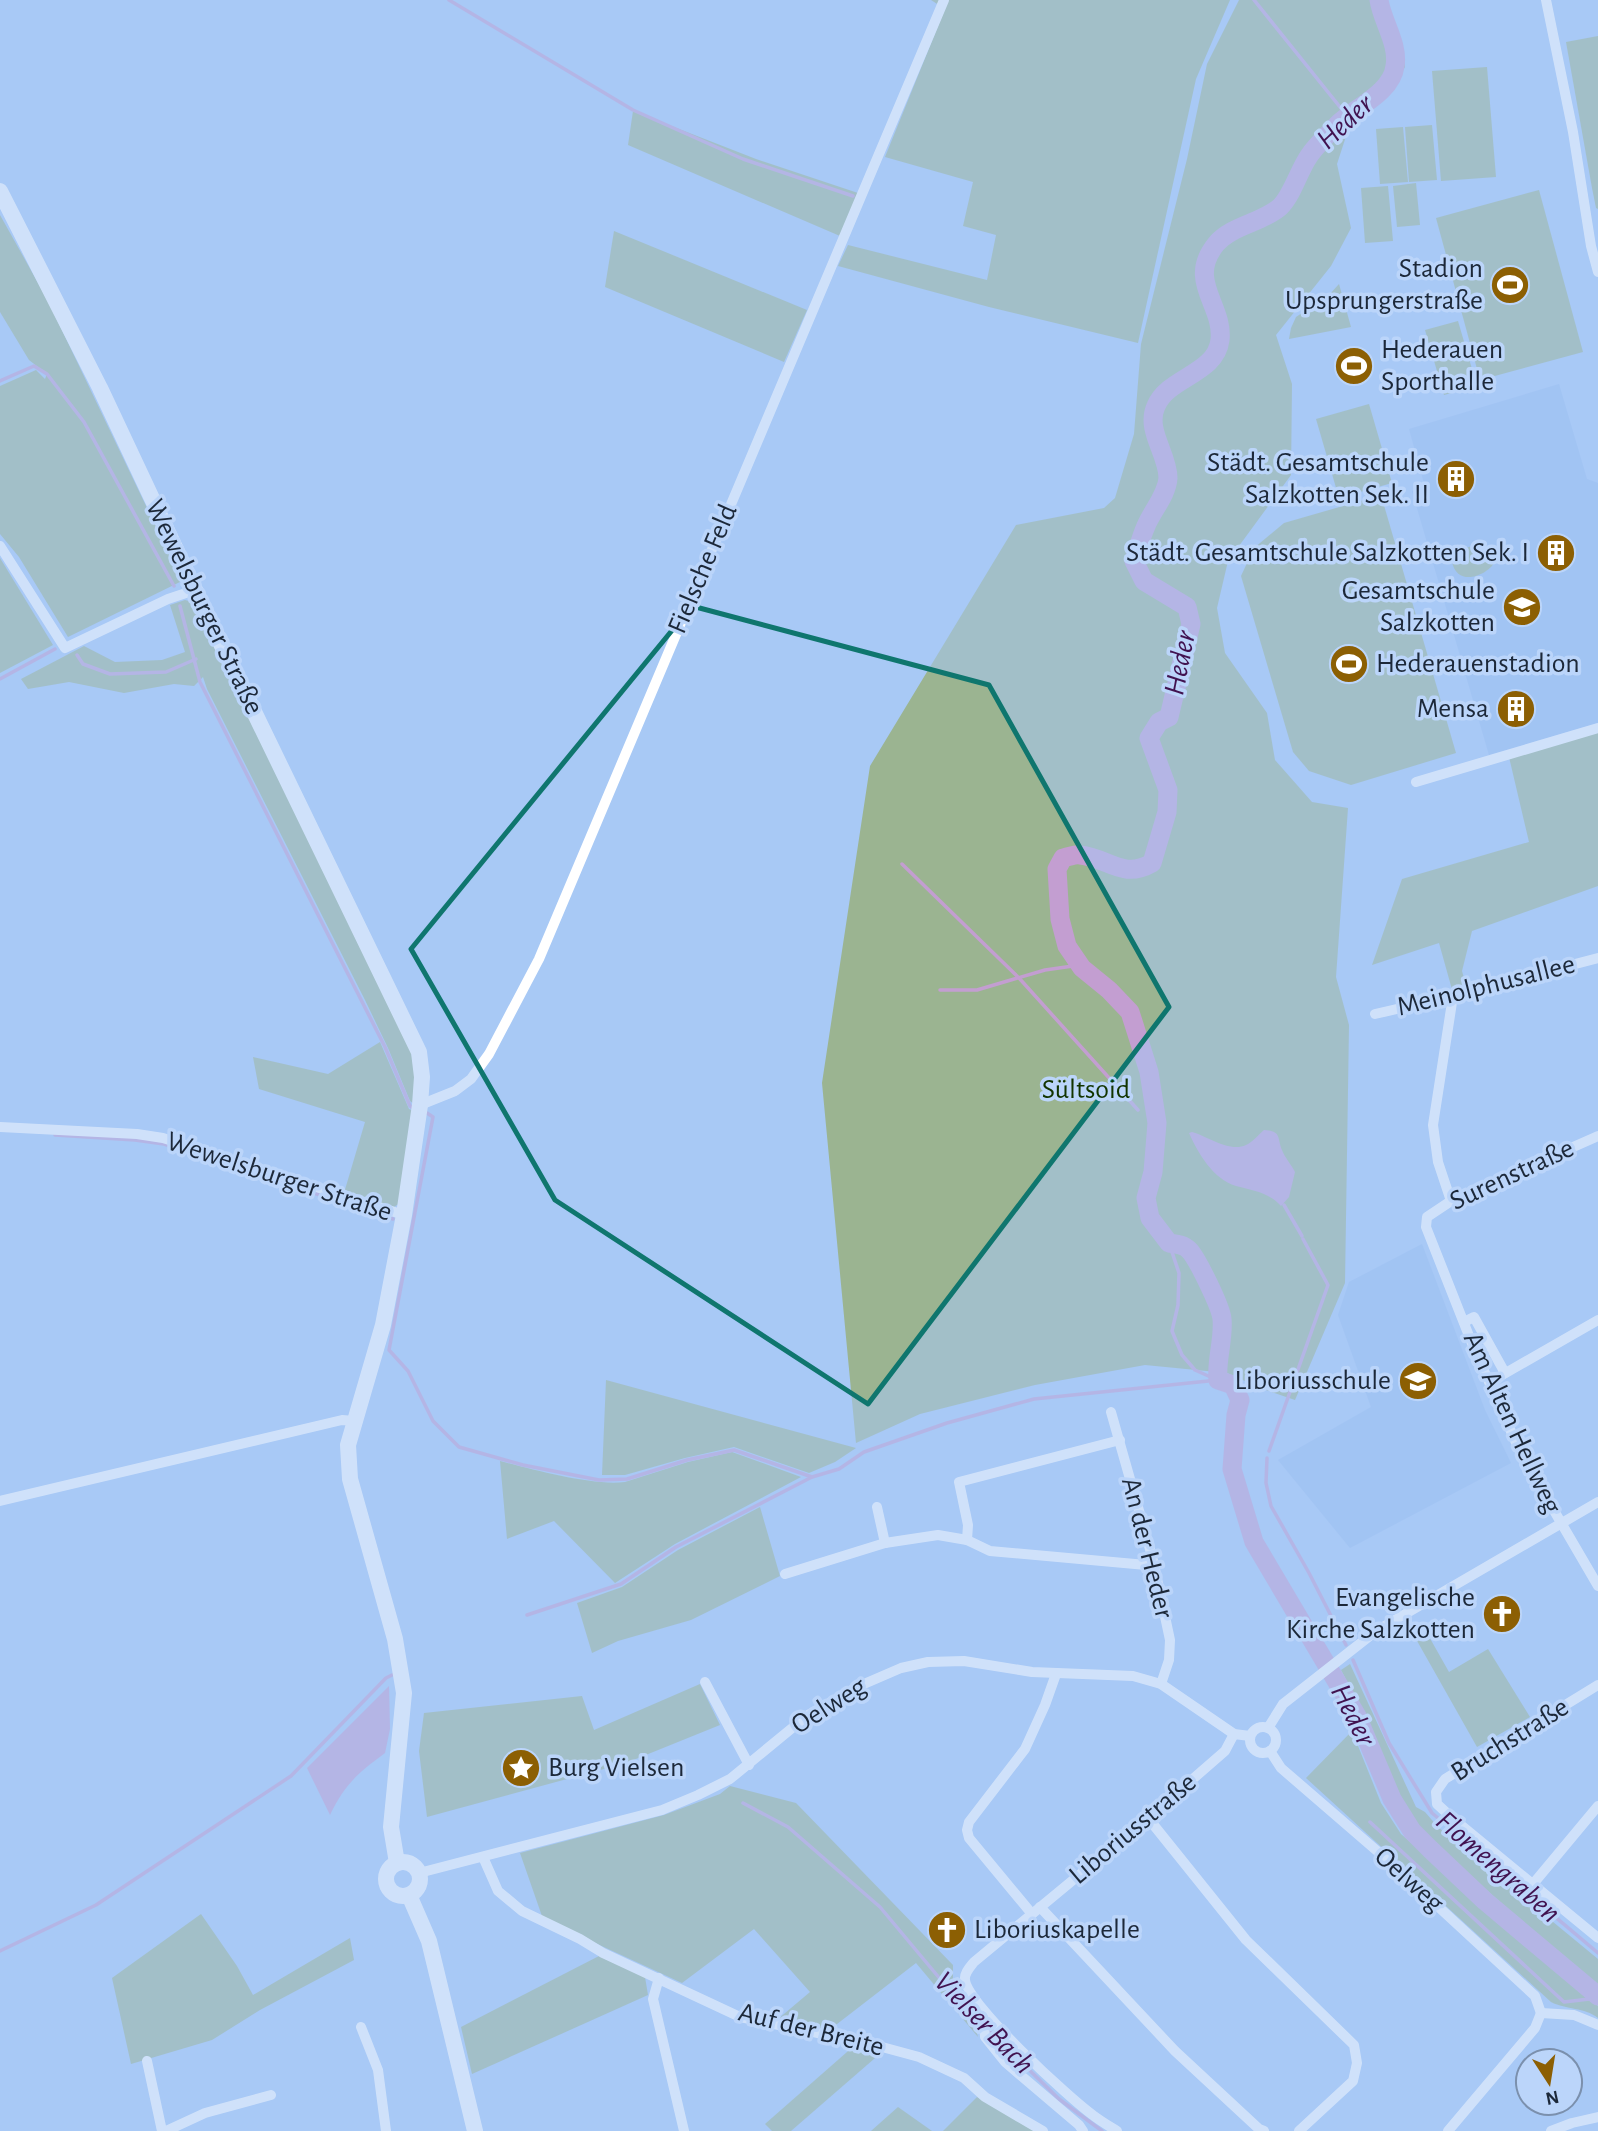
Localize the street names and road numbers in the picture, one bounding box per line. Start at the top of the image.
street label: Wewelsburger Straße [140,495,268,719]
street label: Fielsche Feld [663,500,743,638]
street label: Meinolphusallee [1394,950,1578,1022]
street label: Wewelsburger Straße [163,1127,395,1227]
street label: Surenstraße [1446,1134,1578,1216]
street label: Am Alten Hellweg [1458,1328,1566,1518]
street label: An der Heder [1116,1475,1178,1621]
street label: Oelweg [787,1672,872,1740]
street label: Bruchstraße [1446,1693,1574,1787]
street label: Liboriusstraße [1064,1768,1202,1890]
street label: Oelweg [1369,1842,1449,1918]
street label: Auf der Breite [735,1998,887,2062]

